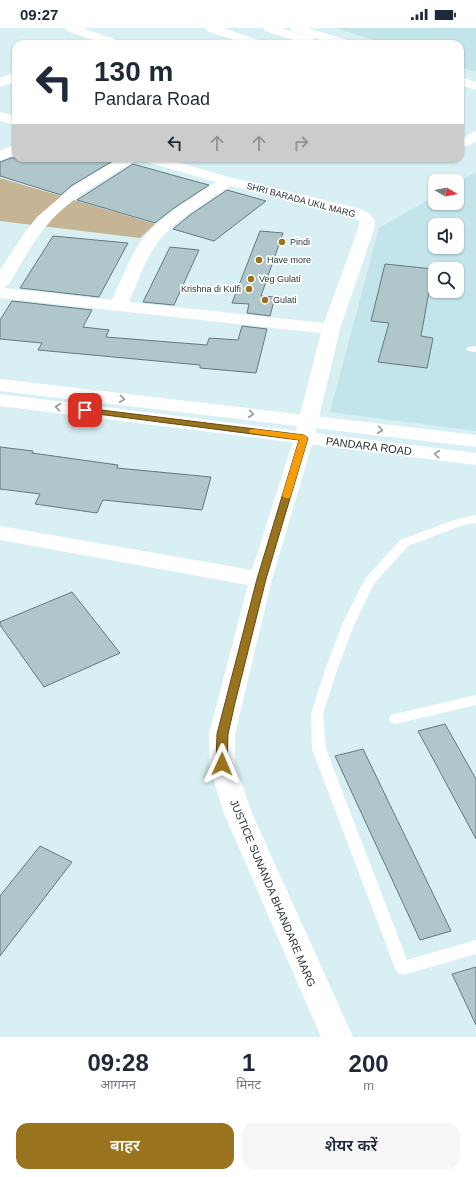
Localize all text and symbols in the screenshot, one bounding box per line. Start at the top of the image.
text: 09:27 [20,6,58,23]
icon: left [28,56,80,108]
text: 130 m [94,56,173,87]
text: Pandara Road [94,89,210,109]
icon: left [164,132,186,154]
icon: ahead [206,132,228,154]
icon: ahead [248,132,270,154]
icon: right [290,132,312,154]
north arrow [428,174,464,210]
map controls [428,174,464,298]
street label: SHRI BARADA UKIL MARG [246,181,356,219]
button: sound [428,218,464,254]
marker: Pindi [277,237,287,247]
place label: Pindi [290,237,310,247]
marker: Have more [254,255,264,265]
place label: Have more [267,255,311,265]
button: search [428,262,464,298]
marker: Veg Gulati [246,274,256,284]
place label: Veg Gulati [259,274,301,284]
place label: Krishna di Kulfi [181,284,241,294]
marker: Krishna di Kulfi [244,284,254,294]
marker: Gulati [260,295,270,305]
place label: Gulati [273,295,297,305]
pin [68,393,102,427]
one-way arrow [119,394,125,403]
icon: arrive [74,399,96,421]
one-way arrow [55,403,61,412]
one-way arrow [248,409,254,418]
one-way arrow [377,425,383,434]
street label: PANDARA ROAD [325,435,413,457]
one-way arrow [434,450,440,459]
position arrow [201,743,243,785]
street label: JUSTICE SUNANDA BHANDARE MARG [228,798,318,988]
text: 09:28 [87,1049,149,1076]
text: 1 [242,1049,255,1076]
text: 200 [349,1050,389,1077]
text: आगमन [100,1077,136,1092]
text: मिनट [236,1077,261,1092]
text: m [363,1078,374,1093]
button: बाहर [16,1123,234,1169]
button: शेयर करें [242,1123,460,1169]

